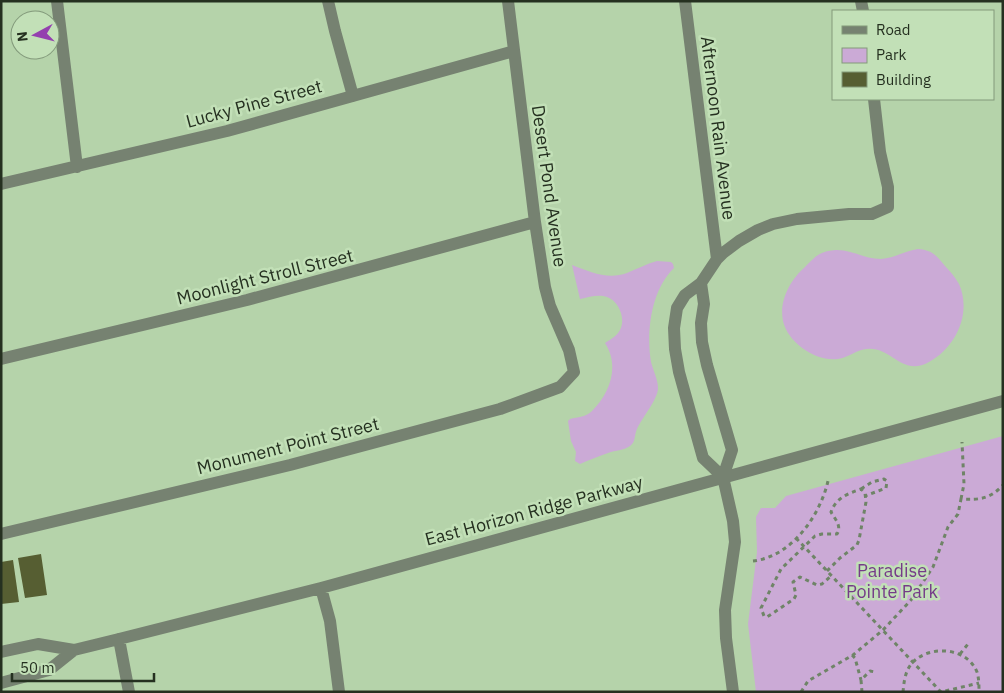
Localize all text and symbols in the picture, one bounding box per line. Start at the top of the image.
north arrow [10,10,60,60]
legend [832,10,994,100]
text: Road [876,20,911,39]
text: N [13,30,32,43]
street label: Afternoon Rain Avenue [696,35,741,221]
text: Park [876,45,906,64]
text: Building [876,70,931,89]
street label: Lucky Pine Street [183,74,324,133]
street label: Desert Pond Avenue [527,103,572,269]
street label: Moonlight Stroll Street [174,243,356,310]
street label: Monument Point Street [194,412,381,479]
street label: East Horizon Ridge Parkway [422,470,645,551]
park label: Paradise Pointe Park [846,559,939,603]
scale bar [12,650,155,682]
text: 50 m [20,658,55,677]

